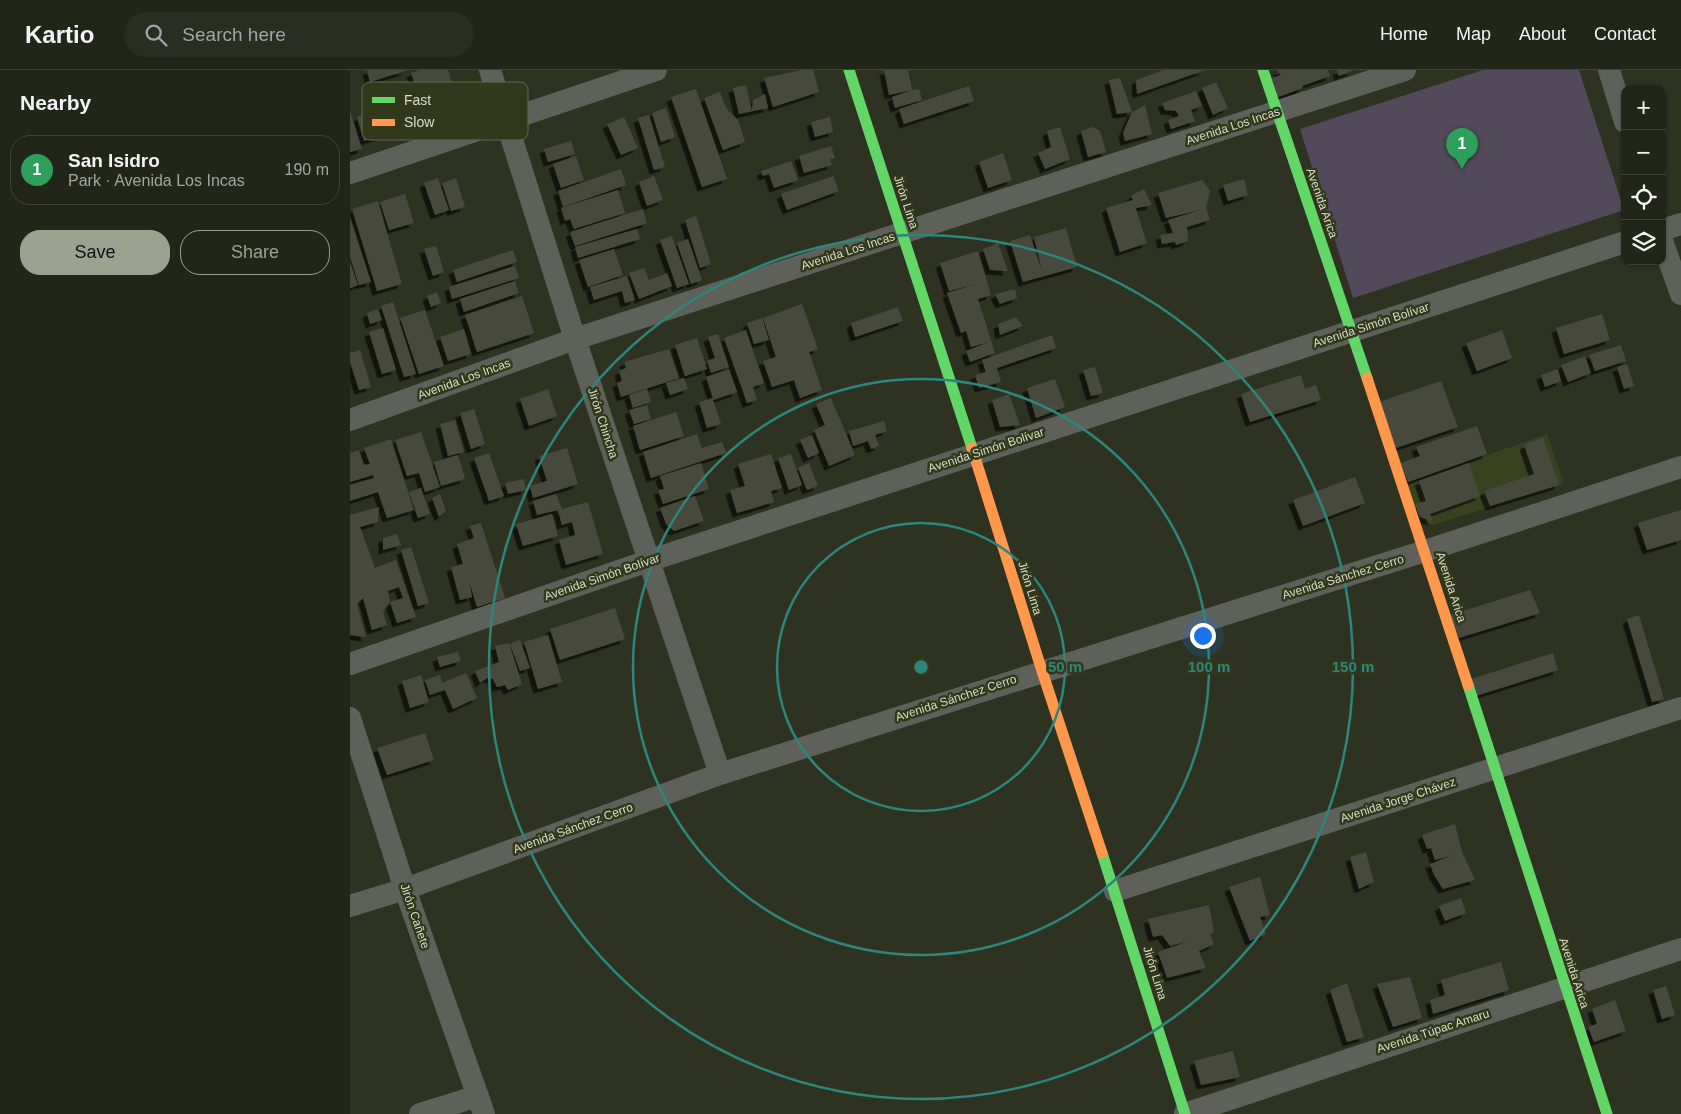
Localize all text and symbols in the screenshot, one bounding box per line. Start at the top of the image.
search box [124,12,474,57]
text: Kartio [25,21,94,48]
icon: search [142,21,170,49]
text: Search here [182,24,286,45]
text: Home [1380,24,1428,44]
text: Map [1456,24,1491,44]
text: About [1519,24,1566,44]
text: Contact [1594,24,1656,44]
legend [362,82,528,140]
map controls [1621,85,1666,265]
button: + [1621,85,1666,130]
text: Nearby [20,91,91,114]
text: Fast [404,92,431,108]
street label: Avenida Los Incas [1184,104,1282,148]
text: Slow [404,114,435,130]
pin: 1 [1446,128,1478,169]
button: − [1621,130,1666,175]
text: San Isidro [68,150,160,171]
text: 1 [33,161,41,178]
text: 190 m [285,161,329,178]
street label: Avenida Arica [1303,166,1341,240]
text: Park · Avenida Los Incas [68,172,245,189]
street label: Jirón Lima [891,174,921,231]
button: locate [1621,175,1666,220]
button: layers [1621,220,1666,265]
street label: Avenida Los Incas [799,229,897,273]
button: Save [20,230,170,275]
button: Share [180,230,330,275]
street label: Avenida Simón Bolívar [1311,300,1431,350]
street label: Avenida Los Incas [416,356,512,402]
street label: Jirón Chincha [585,386,621,460]
street label: Avenida Simón Bolívar [926,425,1046,475]
street label: Avenida Arica [1433,550,1469,624]
street label: Avenida Simón Bolívar [542,551,662,603]
street label: Avenida Sánchez Cerro [1280,552,1406,602]
street label: Jirón Lima [1015,559,1045,617]
your location [1190,623,1216,649]
centre of rings [912,658,930,676]
text: 50 m [1048,658,1082,675]
text: 100 m [1188,658,1230,675]
text: 150 m [1332,658,1374,675]
street label: Avenida Sánchez Cerro [894,672,1019,724]
street label: Avenida Jorge Chávez [1339,775,1457,825]
street label: Avenida Sánchez Cerro [511,800,635,856]
street label: Jirón Cañete [397,882,433,951]
street label: Avenida Arica [1556,936,1592,1010]
street label: Jirón Lima [1140,944,1170,1002]
street label: Avenida Túpac Amaru [1375,1006,1491,1056]

